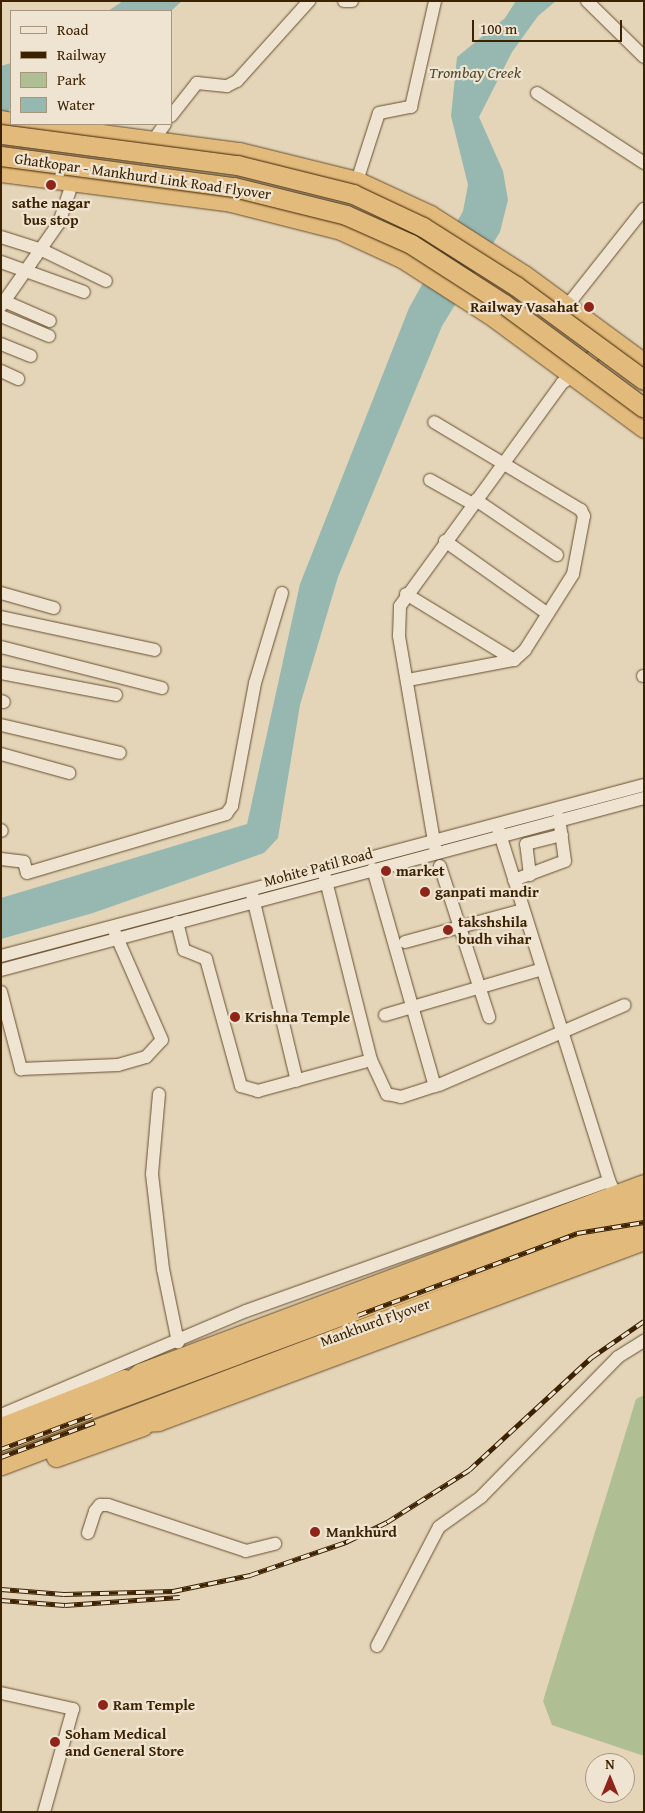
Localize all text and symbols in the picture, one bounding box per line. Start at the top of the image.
legend [10,10,172,125]
scale bar [475,10,625,42]
text: 100 m [480,18,517,39]
text: Road [57,19,88,40]
text: Railway [57,44,106,65]
water label: Trombay Creek [429,62,521,82]
text: Park [57,69,86,90]
text: Water [57,94,95,115]
street label: Ghatkopar - Mankhurd Link Road Flyover [14,149,272,203]
marker: sathe nagar bus stop [45,179,57,191]
place label: sathe nagar bus stop [12,193,90,228]
place label: Railway Vasahat [470,298,579,316]
marker: Railway Vasahat [583,301,595,313]
street label: Mohite Patil Road [262,844,374,890]
place label: market [396,862,445,880]
marker: market [380,865,392,877]
place label: ganpati mandir [435,883,539,901]
marker: ganpati mandir [419,886,431,898]
place label: takshshila budh vihar [458,912,531,947]
marker: takshshila budh vihar [442,924,454,936]
place label: Krishna Temple [245,1008,350,1026]
marker: Krishna Temple [229,1011,241,1023]
street label: Mankhurd Flyover [318,1294,432,1350]
place label: Mankhurd [326,1523,397,1541]
marker: Mankhurd [308,1525,322,1539]
place label: Ram Temple [113,1696,195,1714]
marker: Ram Temple [97,1699,109,1711]
place label: Soham Medical and General Store [65,1724,184,1759]
marker: Soham Medical and General Store [49,1736,61,1748]
north arrow [585,1753,635,1803]
text: N [605,1754,615,1774]

